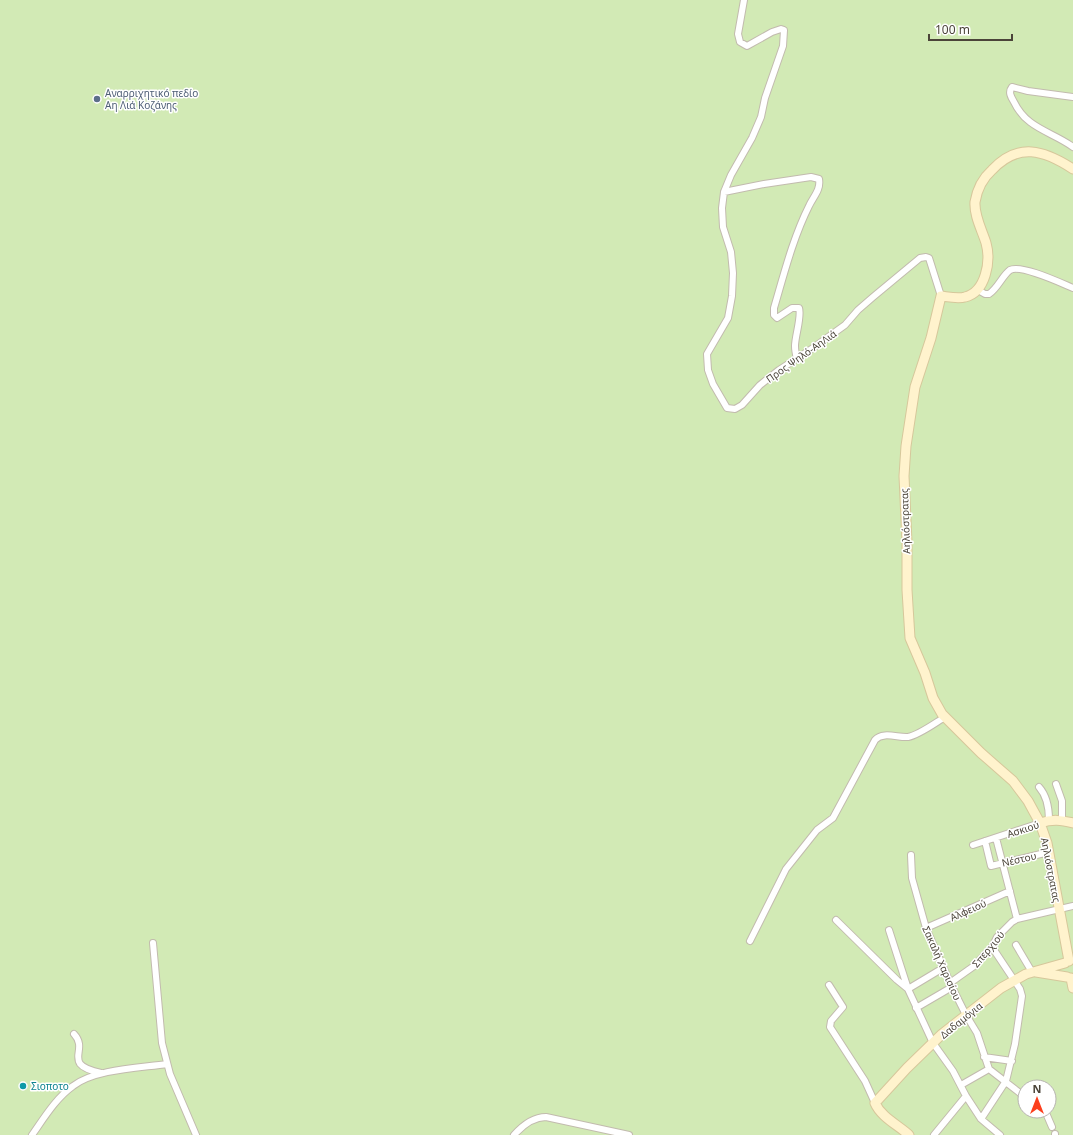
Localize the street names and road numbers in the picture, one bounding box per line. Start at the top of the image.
street label: Προς Ψηλό-ΑηΛιά [763,326,840,386]
street label: Αηλιόστρατας [897,488,913,554]
street label: Ασκιού [1005,817,1041,841]
street label: Αηλιόστρατας [1038,836,1064,904]
street label: Νέστου [1000,848,1038,870]
street label: Αλφειού [948,896,988,924]
street label: Σακαλή Χαρισίου [919,924,965,1002]
street label: Σπερχιού [969,928,1007,970]
street label: Δαδαμόγια [937,998,986,1042]

